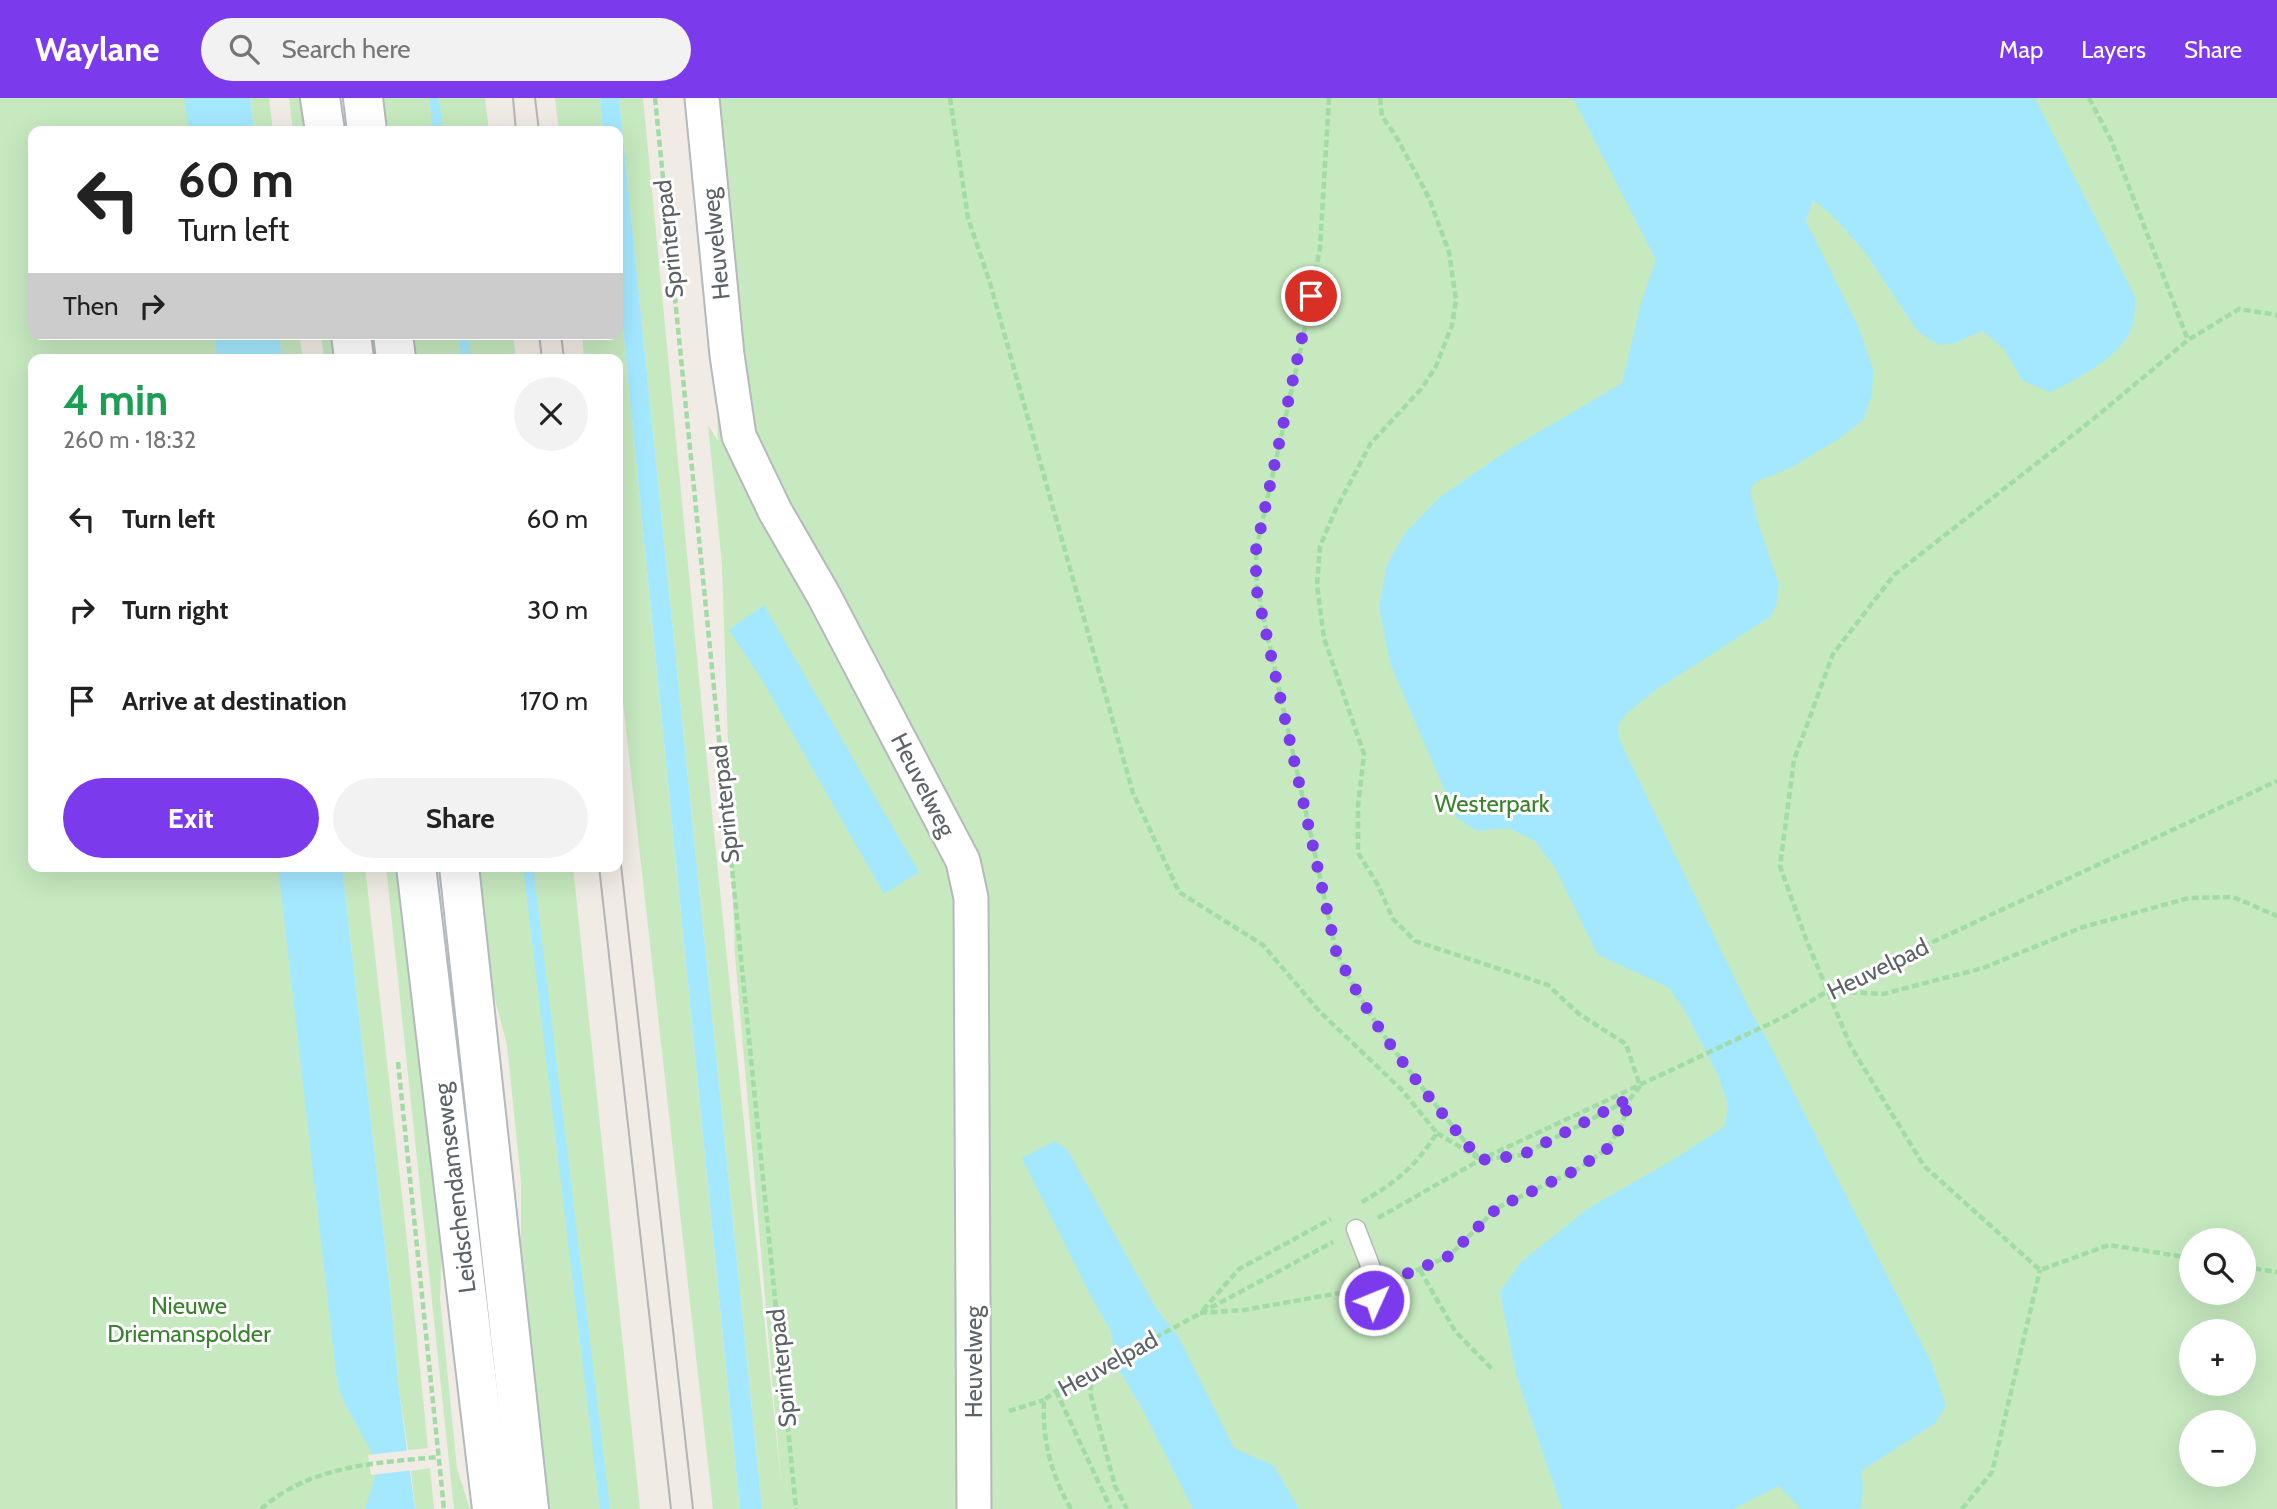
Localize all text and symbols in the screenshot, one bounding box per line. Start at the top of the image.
search box [201,18,691,81]
text: Waylane [35,29,159,69]
icon: search [225,30,263,68]
text: Search here [281,33,411,65]
text: Map [1999,35,2043,64]
text: Layers [2081,35,2146,64]
text: Share [2184,35,2242,64]
text: 60 m [178,150,294,209]
icon: left [63,154,154,245]
street label: Sprinterpad [648,178,689,300]
street label: Heuvelweg [695,186,736,301]
text: Turn left [178,210,289,249]
pin [1281,266,1341,326]
icon: arrive [1292,277,1330,315]
icon: right [133,287,171,325]
text: Then [63,290,119,322]
text: 4 min [63,374,168,426]
button: close [514,377,588,451]
text: 260 m · 18:32 [63,426,196,454]
icon: left [63,500,101,538]
text: Turn left [122,503,215,535]
text: 60 m [526,503,588,535]
icon: right [63,591,101,629]
text: Turn right [122,594,228,626]
text: 30 m [527,594,588,626]
icon: arrive [63,682,101,720]
text: Arrive at destination [122,685,347,717]
text: 170 m [520,685,588,717]
street label: Heuvelweg [885,728,962,842]
street label: Sprinterpad [704,743,745,865]
button: Exit [63,778,319,858]
button: Share [333,778,588,858]
park label: Westerpark [1434,789,1550,818]
street label: Heuvelpad [1822,932,1933,1006]
street label: Leidschendamseweg [427,1080,482,1295]
map controls [2179,1228,2256,1487]
button: search [2179,1228,2256,1305]
position arrow [1337,1263,1411,1337]
park label: Nieuwe Driemanspolder [107,1291,271,1348]
street label: Heuvelweg [959,1305,988,1418]
street label: Sprinterpad [761,1307,802,1429]
button: + [2179,1319,2256,1396]
street label: Heuvelpad [1053,1324,1163,1403]
button: − [2179,1410,2256,1487]

